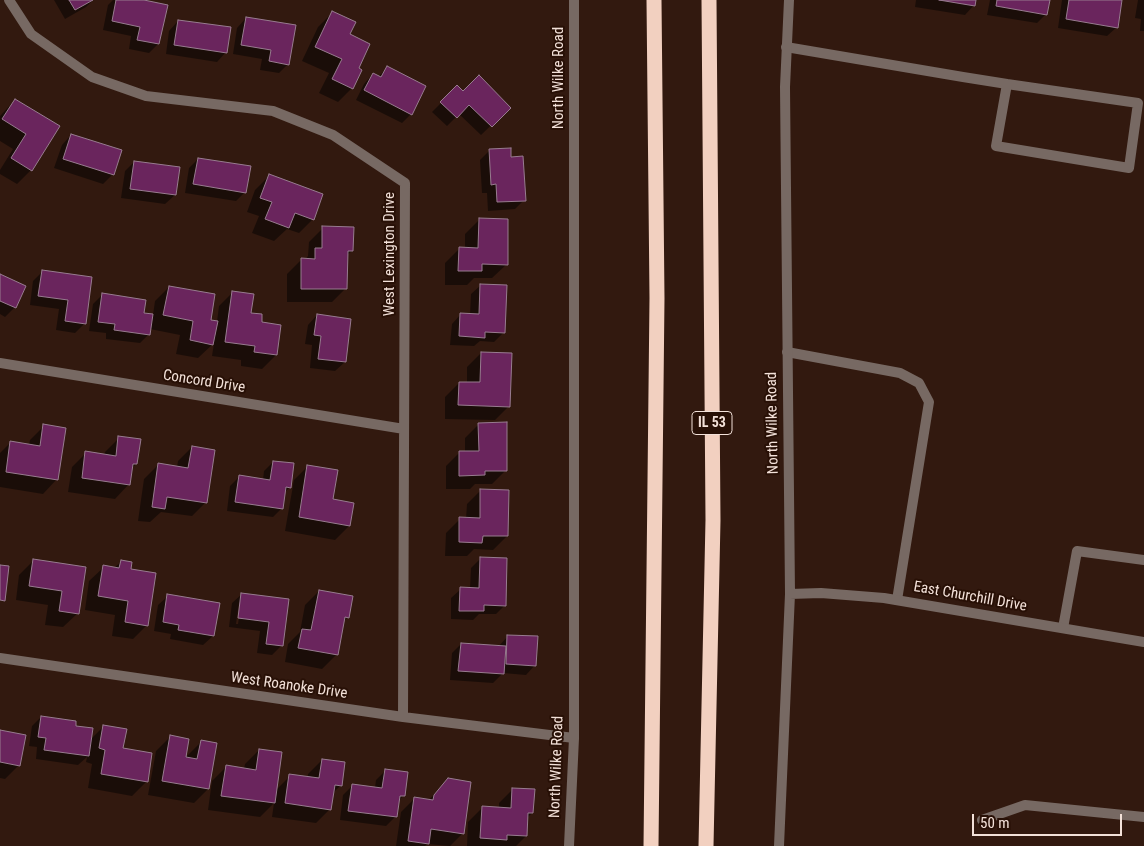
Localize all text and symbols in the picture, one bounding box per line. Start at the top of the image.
street label: North Wilke Road [550,27,568,129]
street label: West Lexington Drive [381,192,399,316]
street label: Concord Drive [162,367,246,397]
street label: North Wilke Road [763,372,783,474]
road number: IL 53 [692,412,732,434]
street label: East Churchill Drive [912,578,1028,616]
street label: West Roanoke Drive [230,669,348,703]
street label: North Wilke Road [546,716,568,818]
scale bar [974,804,1124,836]
text: 50 m [980,814,1010,832]

